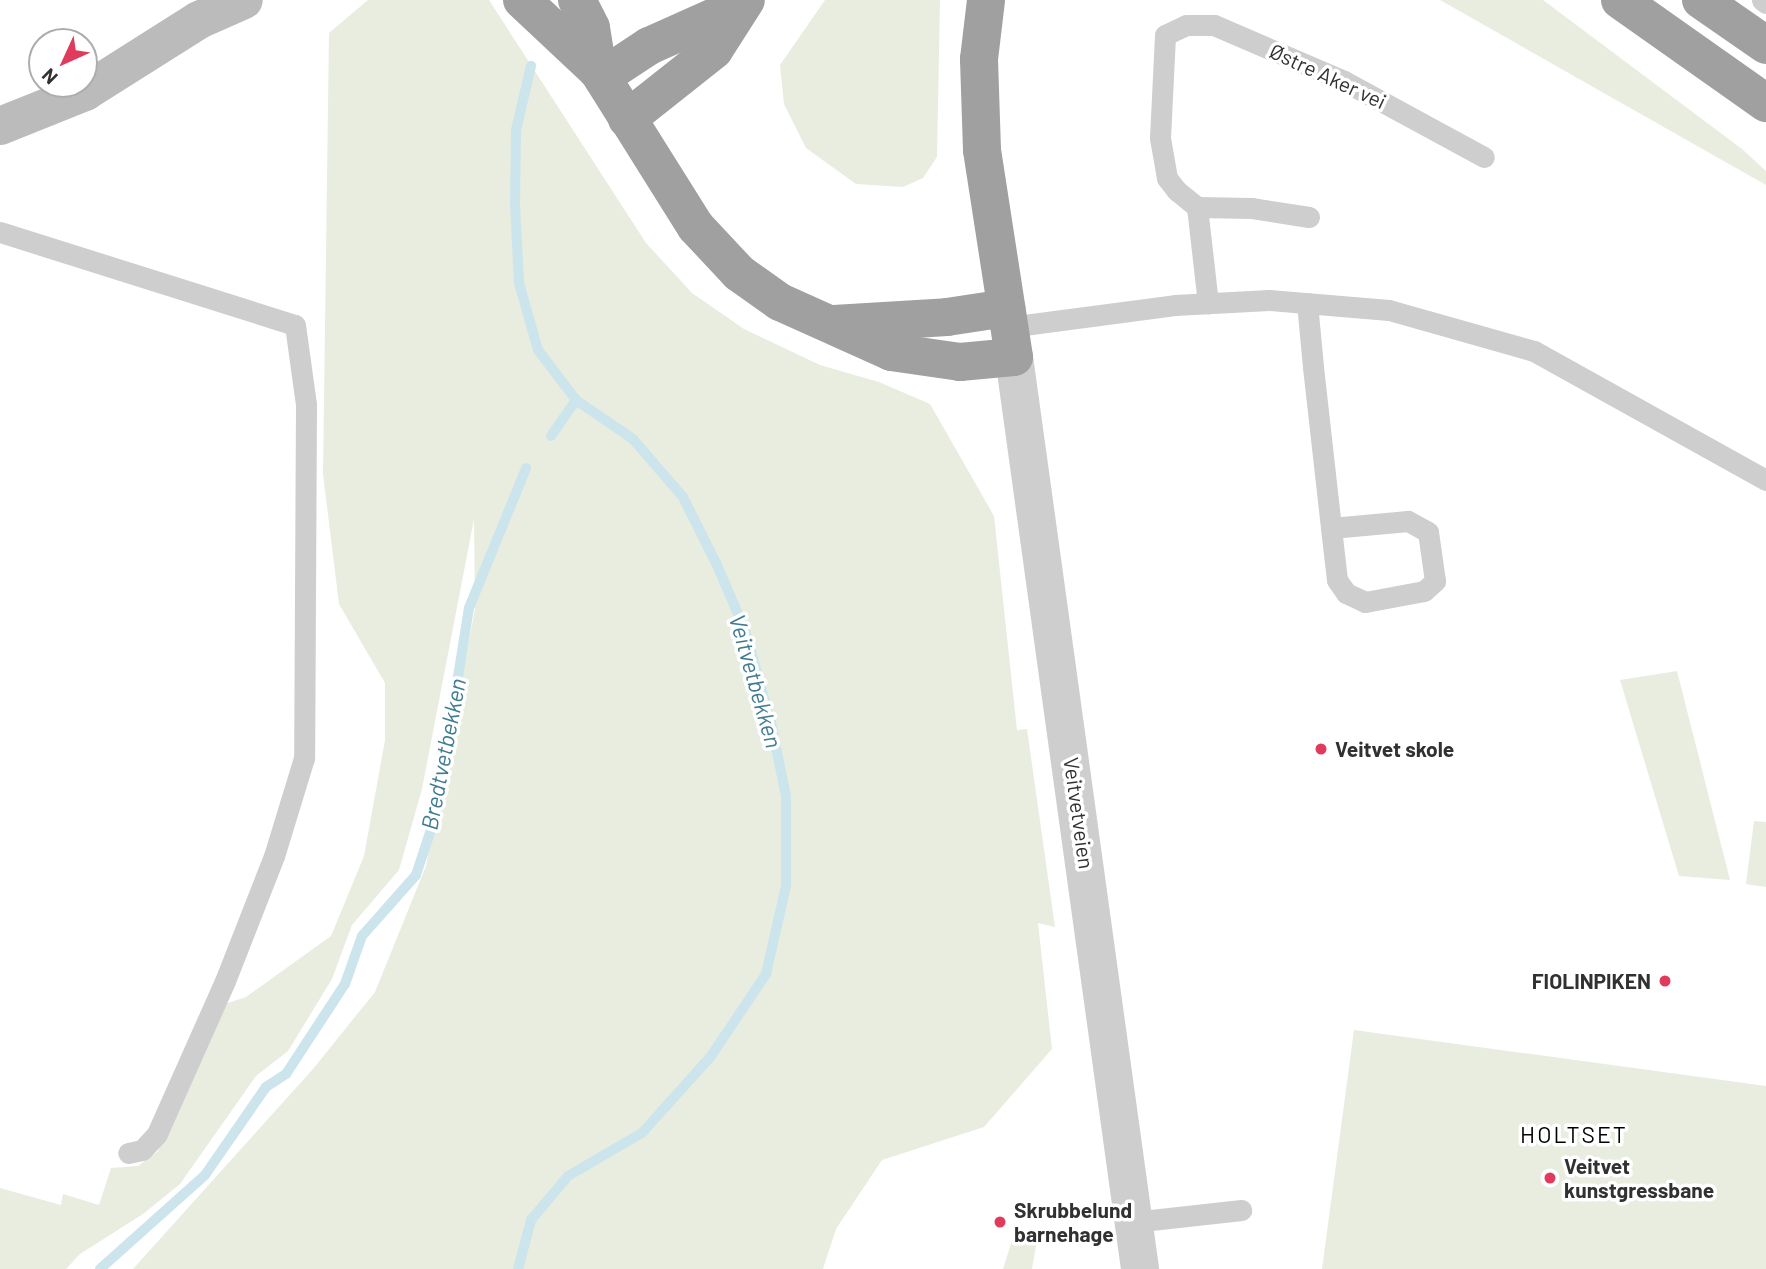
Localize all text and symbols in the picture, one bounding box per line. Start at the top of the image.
north arrow [28,28,98,98]
street label: Østre Aker vei [1266,38,1390,114]
text: N [37,64,62,89]
water label: Veitvetbekken [724,611,788,751]
water label: Bredtvetbekken [415,676,471,832]
place label: Veitvet skole [1335,736,1454,762]
marker: Veitvet skole [1313,741,1329,757]
street label: Veitvetveien [1059,756,1099,870]
place label: FIOLINPIKEN [1532,968,1651,994]
marker: FIOLINPIKEN [1657,973,1673,989]
district label: HOLTSET [1521,1120,1627,1148]
place label: Veitvet kunstgressbane [1564,1153,1714,1203]
marker: Veitvet kunstgressbane [1542,1170,1558,1186]
place label: Skrubbelund barnehage [1014,1197,1132,1247]
marker: Skrubbelund barnehage [992,1214,1008,1230]

